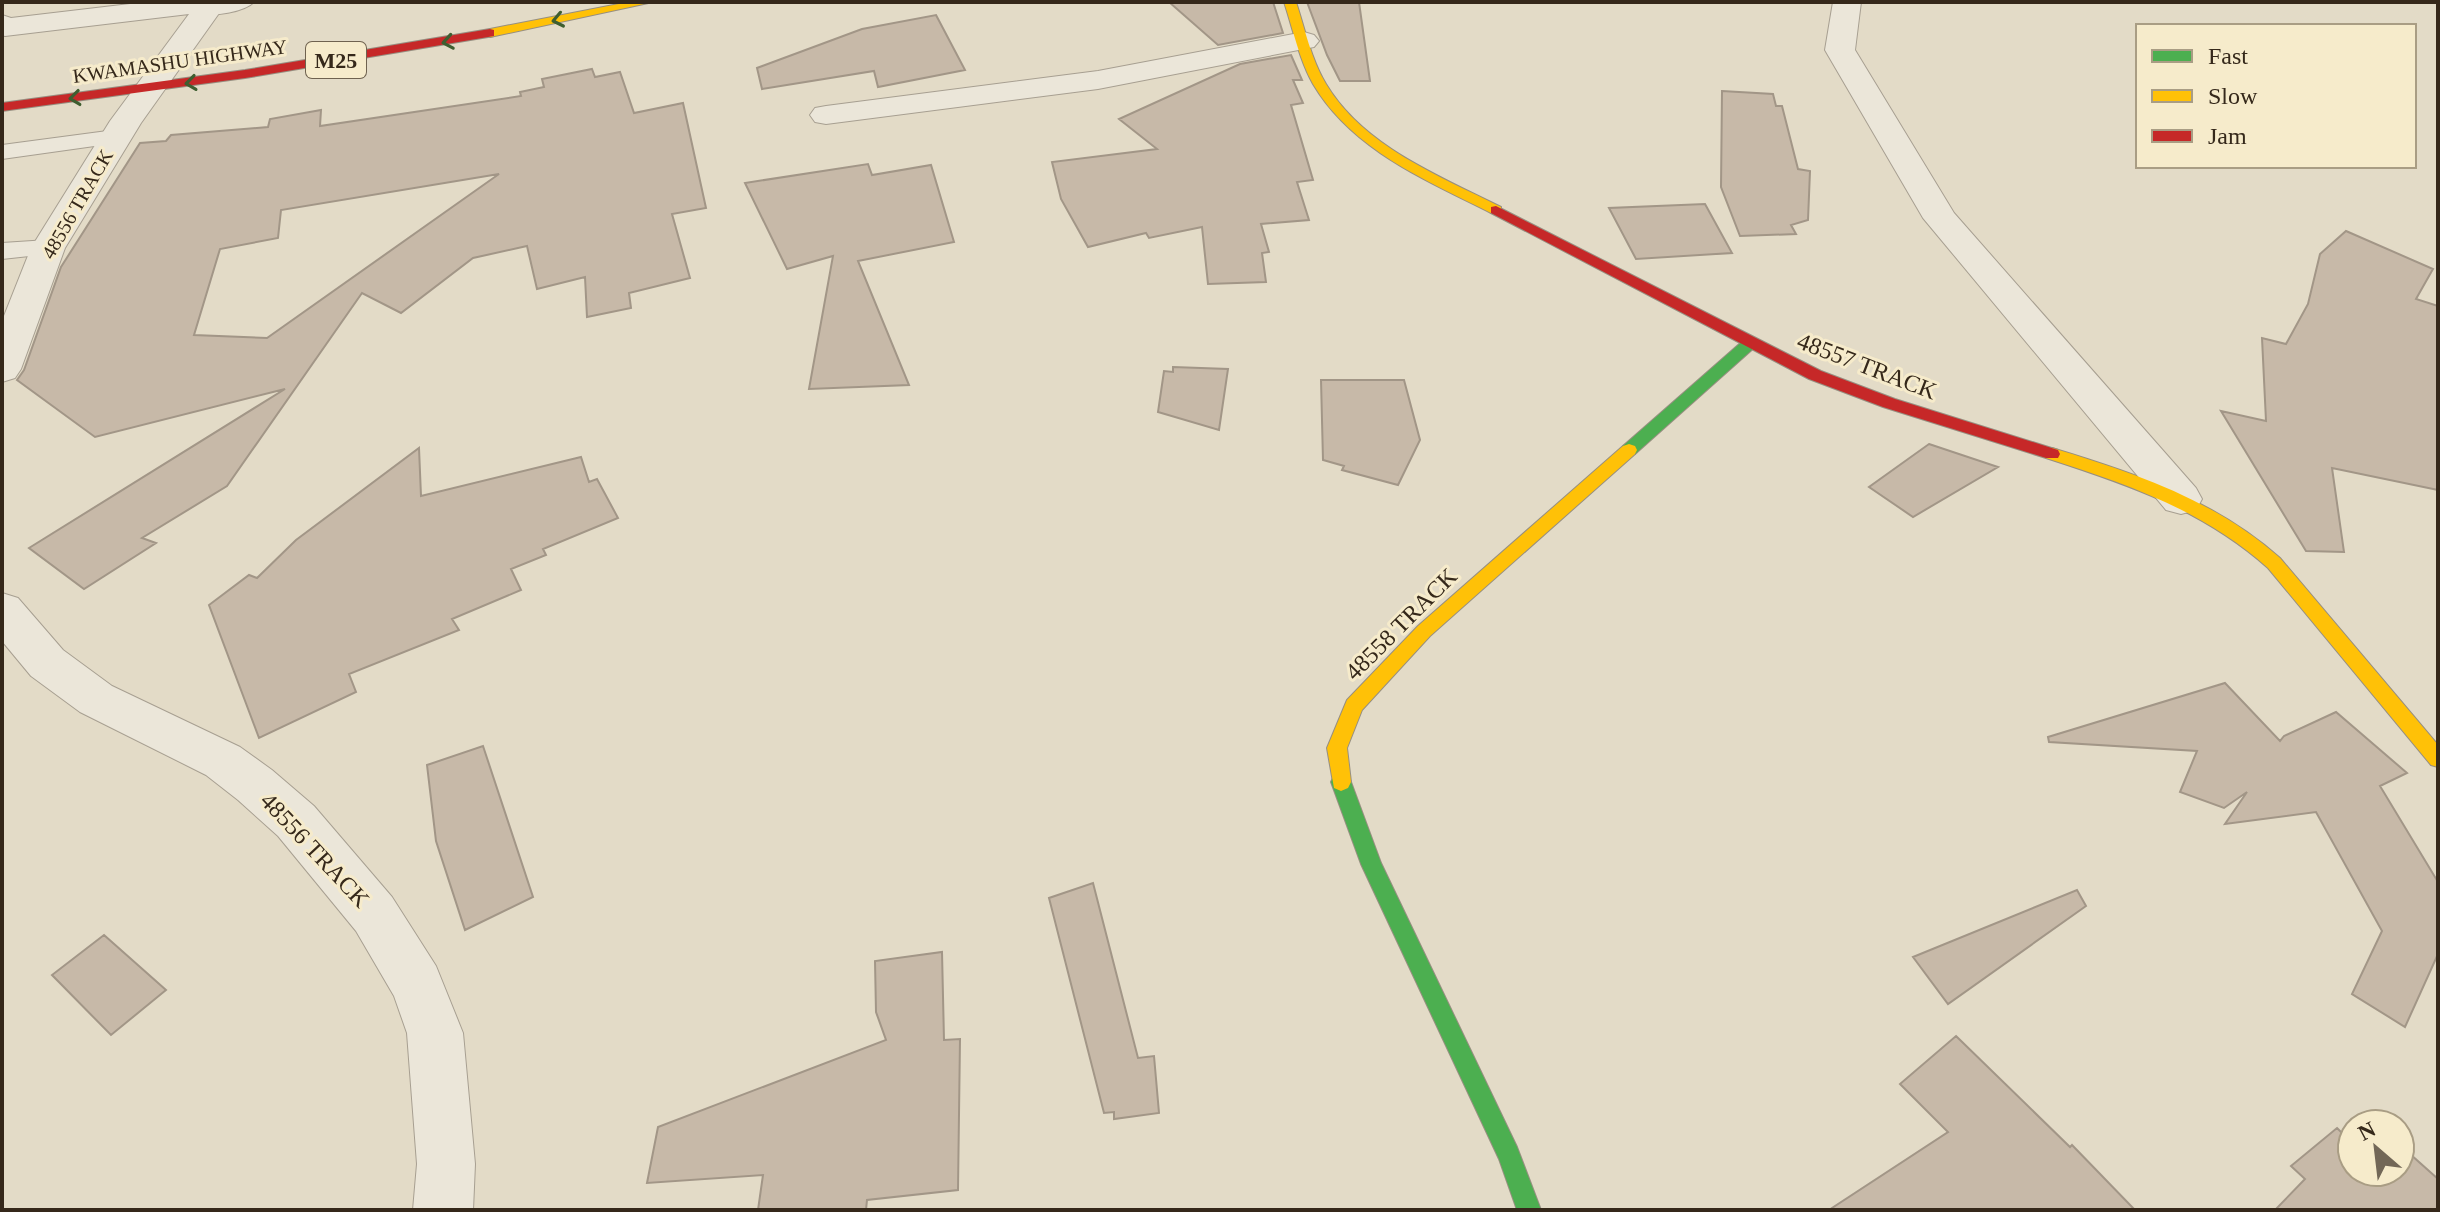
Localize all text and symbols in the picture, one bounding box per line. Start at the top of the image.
one-way arrow [552,11,566,28]
legend [2136,24,2416,168]
one-way arrow [441,32,455,49]
street label: KWAMASHU HIGHWAY [71,35,289,87]
road number: M25 [306,42,366,78]
text: Fast [2208,43,2248,69]
one-way arrow [184,74,198,91]
text: Slow [2208,83,2258,109]
one-way arrow [68,89,82,106]
text: Jam [2208,123,2247,149]
street label: 48556 TRACK [37,145,117,263]
street label: 48557 TRACK [1794,328,1941,405]
street label: 48558 TRACK [1340,562,1463,685]
street label: 48556 TRACK [255,787,375,913]
north arrow [2336,1108,2416,1188]
text: N [2354,1116,2380,1146]

